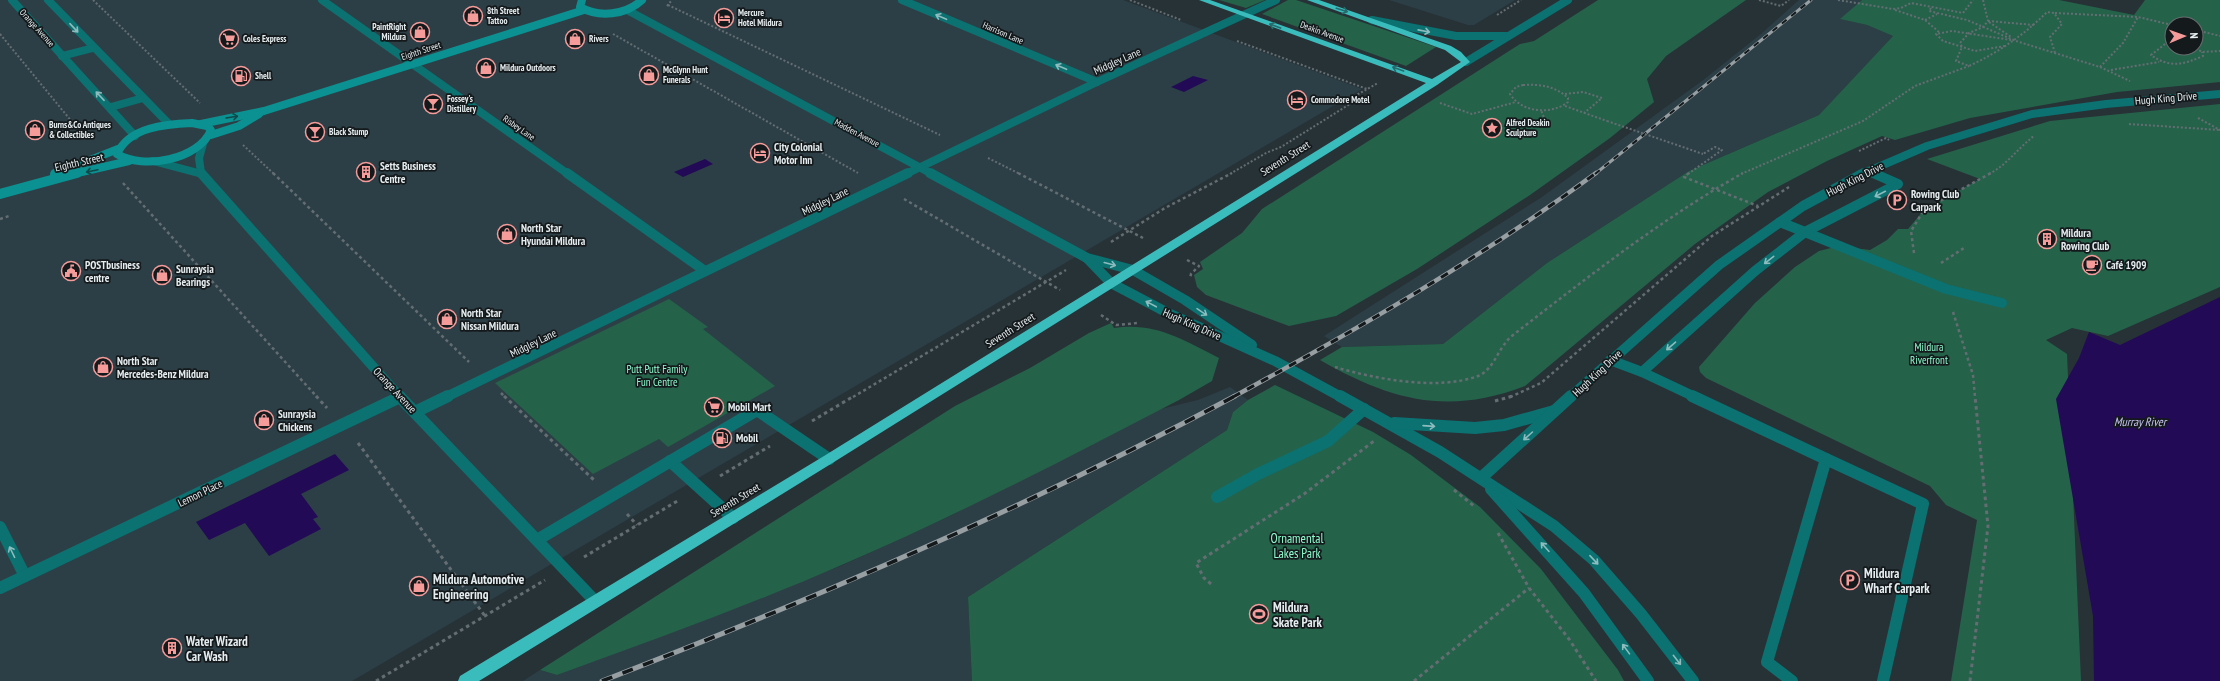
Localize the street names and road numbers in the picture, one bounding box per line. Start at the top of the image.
street label: Orange Avenue [18,7,57,49]
street label: Harrison Lane [981,19,1025,46]
street label: Deakin Avenue [1299,19,1346,45]
street label: Eighth Street [400,39,442,62]
street label: Midgley Lane [1091,44,1143,78]
street label: Hugh King Drive [2134,88,2198,108]
street label: Risbey Lane [501,113,538,143]
street label: Madden Avenue [833,116,882,149]
street label: Seventh Street [1258,137,1312,179]
street label: Eighth Street [53,150,105,174]
street label: Hugh King Drive [1824,158,1886,199]
street label: Midgley Lane [799,184,851,218]
street label: Hugh King Drive [1161,305,1224,343]
street label: Seventh Street [983,309,1037,351]
street label: Midgley Lane [507,326,559,360]
street label: Hugh King Drive [1569,346,1625,399]
street label: Orange Avenue [370,364,420,416]
street label: Lemon Place [175,476,225,510]
street label: Seventh Street [708,480,762,520]

